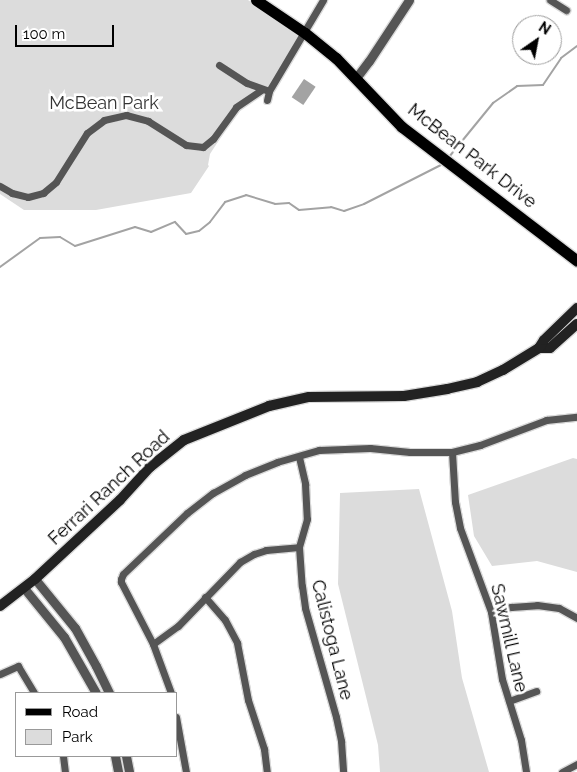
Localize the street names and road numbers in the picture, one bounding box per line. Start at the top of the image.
street label: McBean Park Drive [403,99,541,213]
street label: Ferrari Ranch Road [44,426,174,550]
street label: Calistoga Lane [307,578,357,702]
street label: Sawmill Lane [486,581,532,695]

